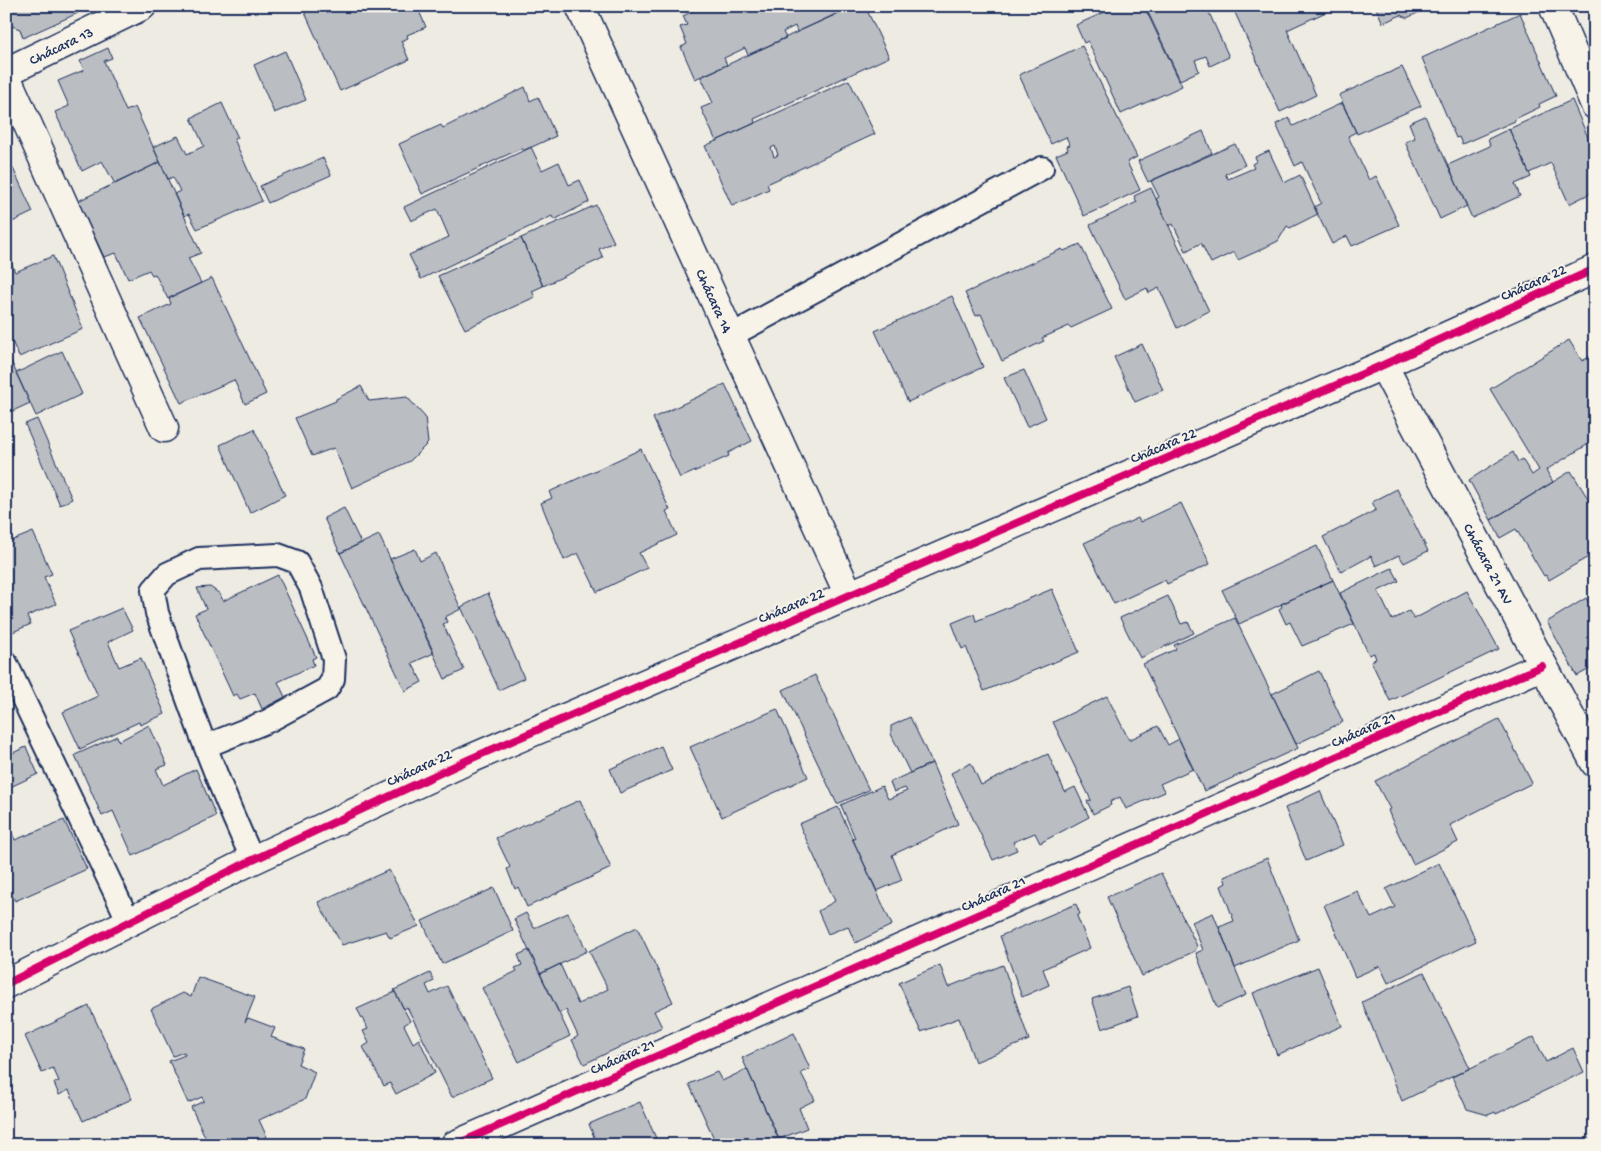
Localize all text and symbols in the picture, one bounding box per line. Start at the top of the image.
street label: Chácara 13 [27,24,97,70]
street label: Chácara 22 [1498,261,1569,306]
street label: Chácara 14 [690,267,735,336]
street label: Chácara 22 [1128,425,1199,469]
street label: Chácara 21 AV [1458,521,1516,608]
street label: Chácara 22 [756,585,827,629]
street label: Chácara 21 [1329,709,1399,753]
street label: Chácara 22 [384,746,455,792]
street label: Chácara 21 [959,873,1029,917]
street label: Chácara 21 [588,1036,658,1080]

